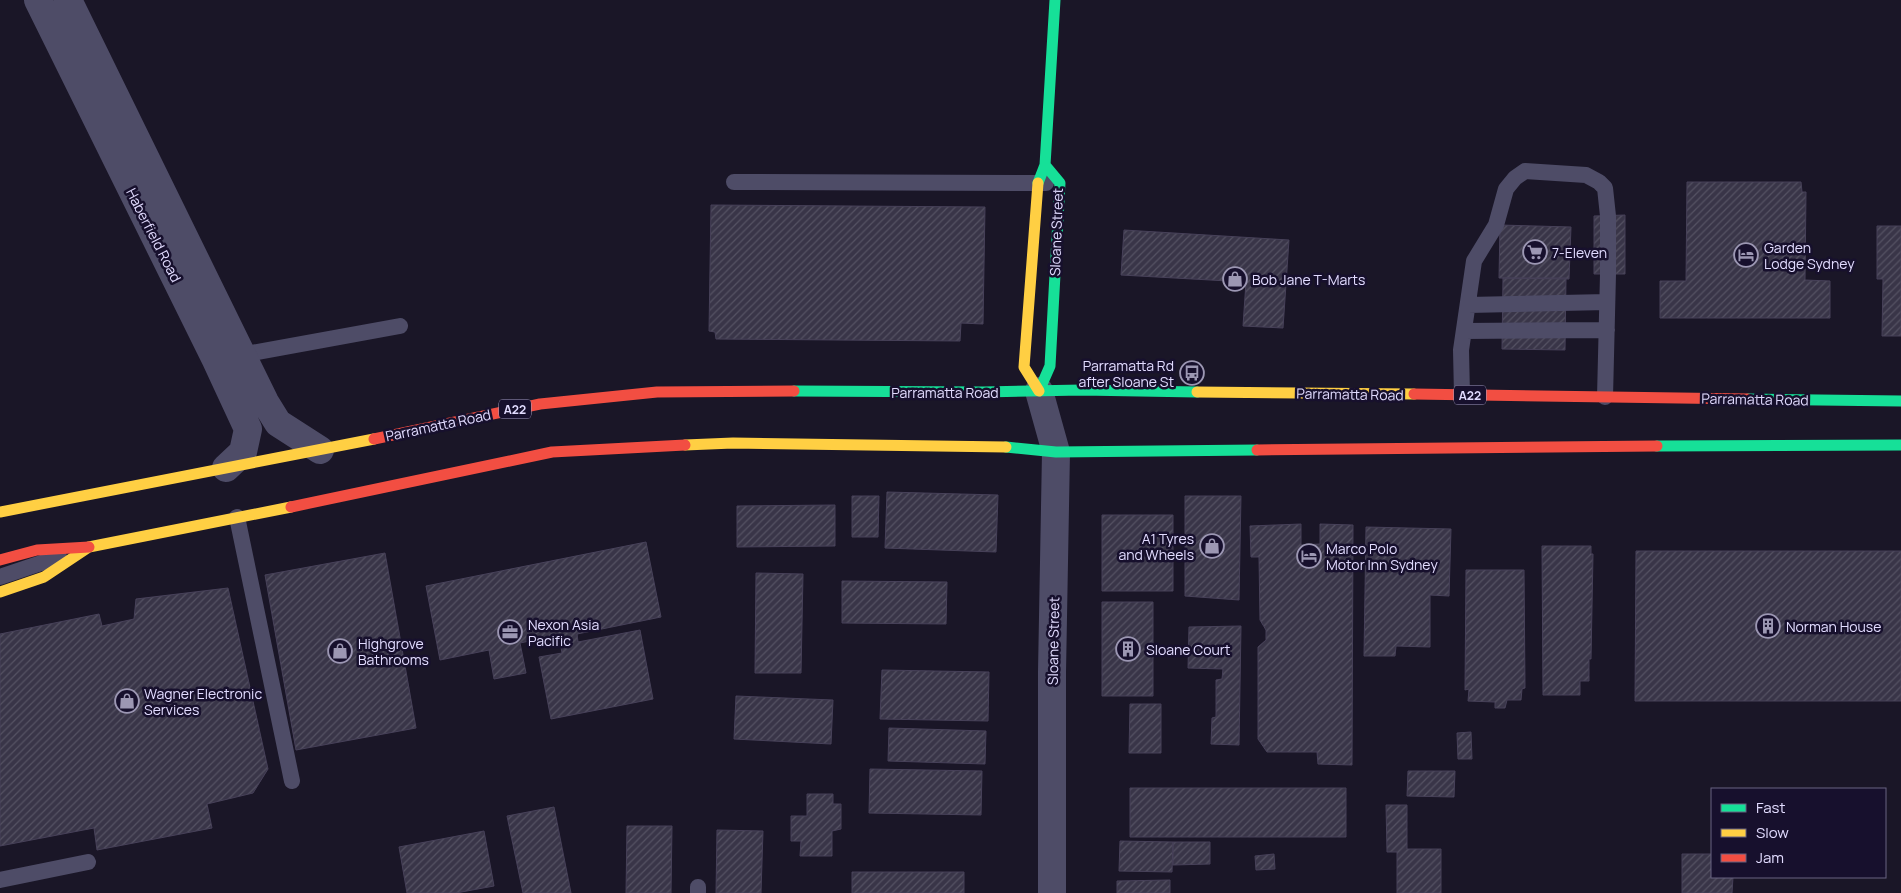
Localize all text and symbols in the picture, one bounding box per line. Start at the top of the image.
street label: Haberfield Road [122,185,186,285]
street label: Sloane Street [1045,187,1067,276]
place label: Garden Lodge Sydney [1764,238,1855,273]
supermarket icon: 7-Eleven [1522,239,1548,265]
hotel icon: Garden Lodge Sydney [1733,242,1759,268]
place label: 7-Eleven [1552,243,1607,262]
shop icon: Bob Jane T-Marts [1222,266,1248,292]
place label: Bob Jane T-Marts [1252,270,1365,289]
place label: Parramatta Rd after Sloane St [1078,356,1174,391]
bus stop icon: Parramatta Rd after Sloane St [1179,360,1205,386]
street label: Parramatta Road [891,383,999,402]
street label: Parramatta Road [1296,384,1404,404]
road number: A22 [1454,386,1486,404]
street label: Parramatta Road [1701,389,1809,409]
road number: A22 [499,399,531,418]
street label: Parramatta Road [384,405,492,445]
place label: A1 Tyres and Wheels [1118,529,1194,564]
shop icon: A1 Tyres and Wheels [1199,533,1225,559]
place label: Marco Polo Motor Inn Sydney [1326,539,1438,574]
hotel icon: Marco Polo Motor Inn Sydney [1296,543,1322,569]
street label: Sloane Street [1043,596,1063,685]
building icon: Norman House [1755,613,1781,639]
place label: Nexon Asia Pacific [528,615,599,650]
place label: Norman House [1786,617,1881,636]
office icon: Nexon Asia Pacific [497,619,523,645]
place label: Highgrove Bathrooms [358,634,429,669]
building icon: Sloane Court [1115,636,1141,662]
shop icon: Highgrove Bathrooms [327,638,353,664]
place label: Sloane Court [1146,640,1231,659]
place label: Wagner Electronic Services [144,684,262,719]
shop icon: Wagner Electronic Services [114,688,140,714]
legend [1711,788,1886,878]
text: Fast [1756,797,1785,818]
text: Slow [1756,822,1789,843]
text: Jam [1756,847,1784,868]

